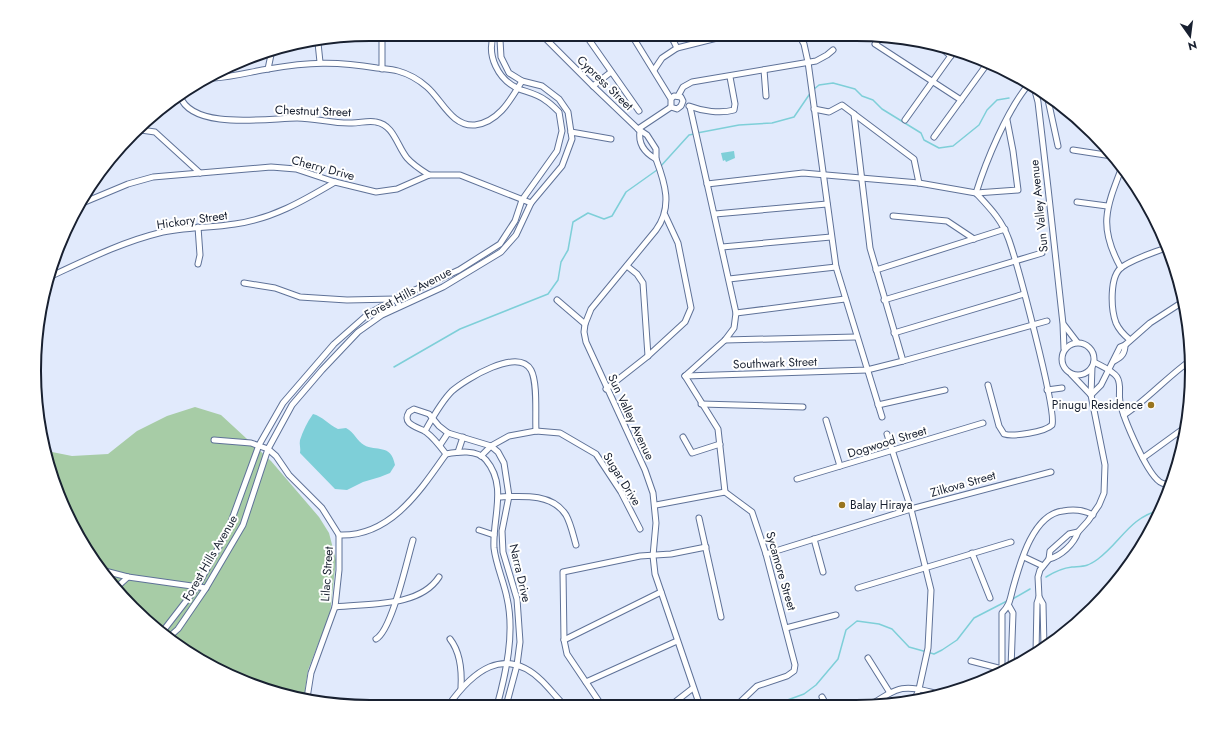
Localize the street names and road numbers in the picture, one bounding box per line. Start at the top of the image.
street label: Cypress Street [573,51,637,115]
street label: Chestnut Street [275,101,351,121]
street label: Cherry Drive [289,151,357,185]
street label: Sun Valley Avenue [1025,159,1053,253]
street label: Hickory Street [156,206,229,234]
street label: Forest Hills Avenue [361,262,455,324]
street label: Southwark Street [733,353,817,373]
street label: Sun Valley Avenue [603,371,659,463]
street label: Dogwood Street [845,421,929,463]
street label: Sugar Drive [598,449,646,509]
street label: Zilkova Street [928,466,998,502]
street label: Forest Hills Avenue [178,512,242,604]
street label: Sycamore Street [761,529,801,613]
street label: Narra Drive [505,542,535,604]
street label: Lilac Street [316,546,338,602]

